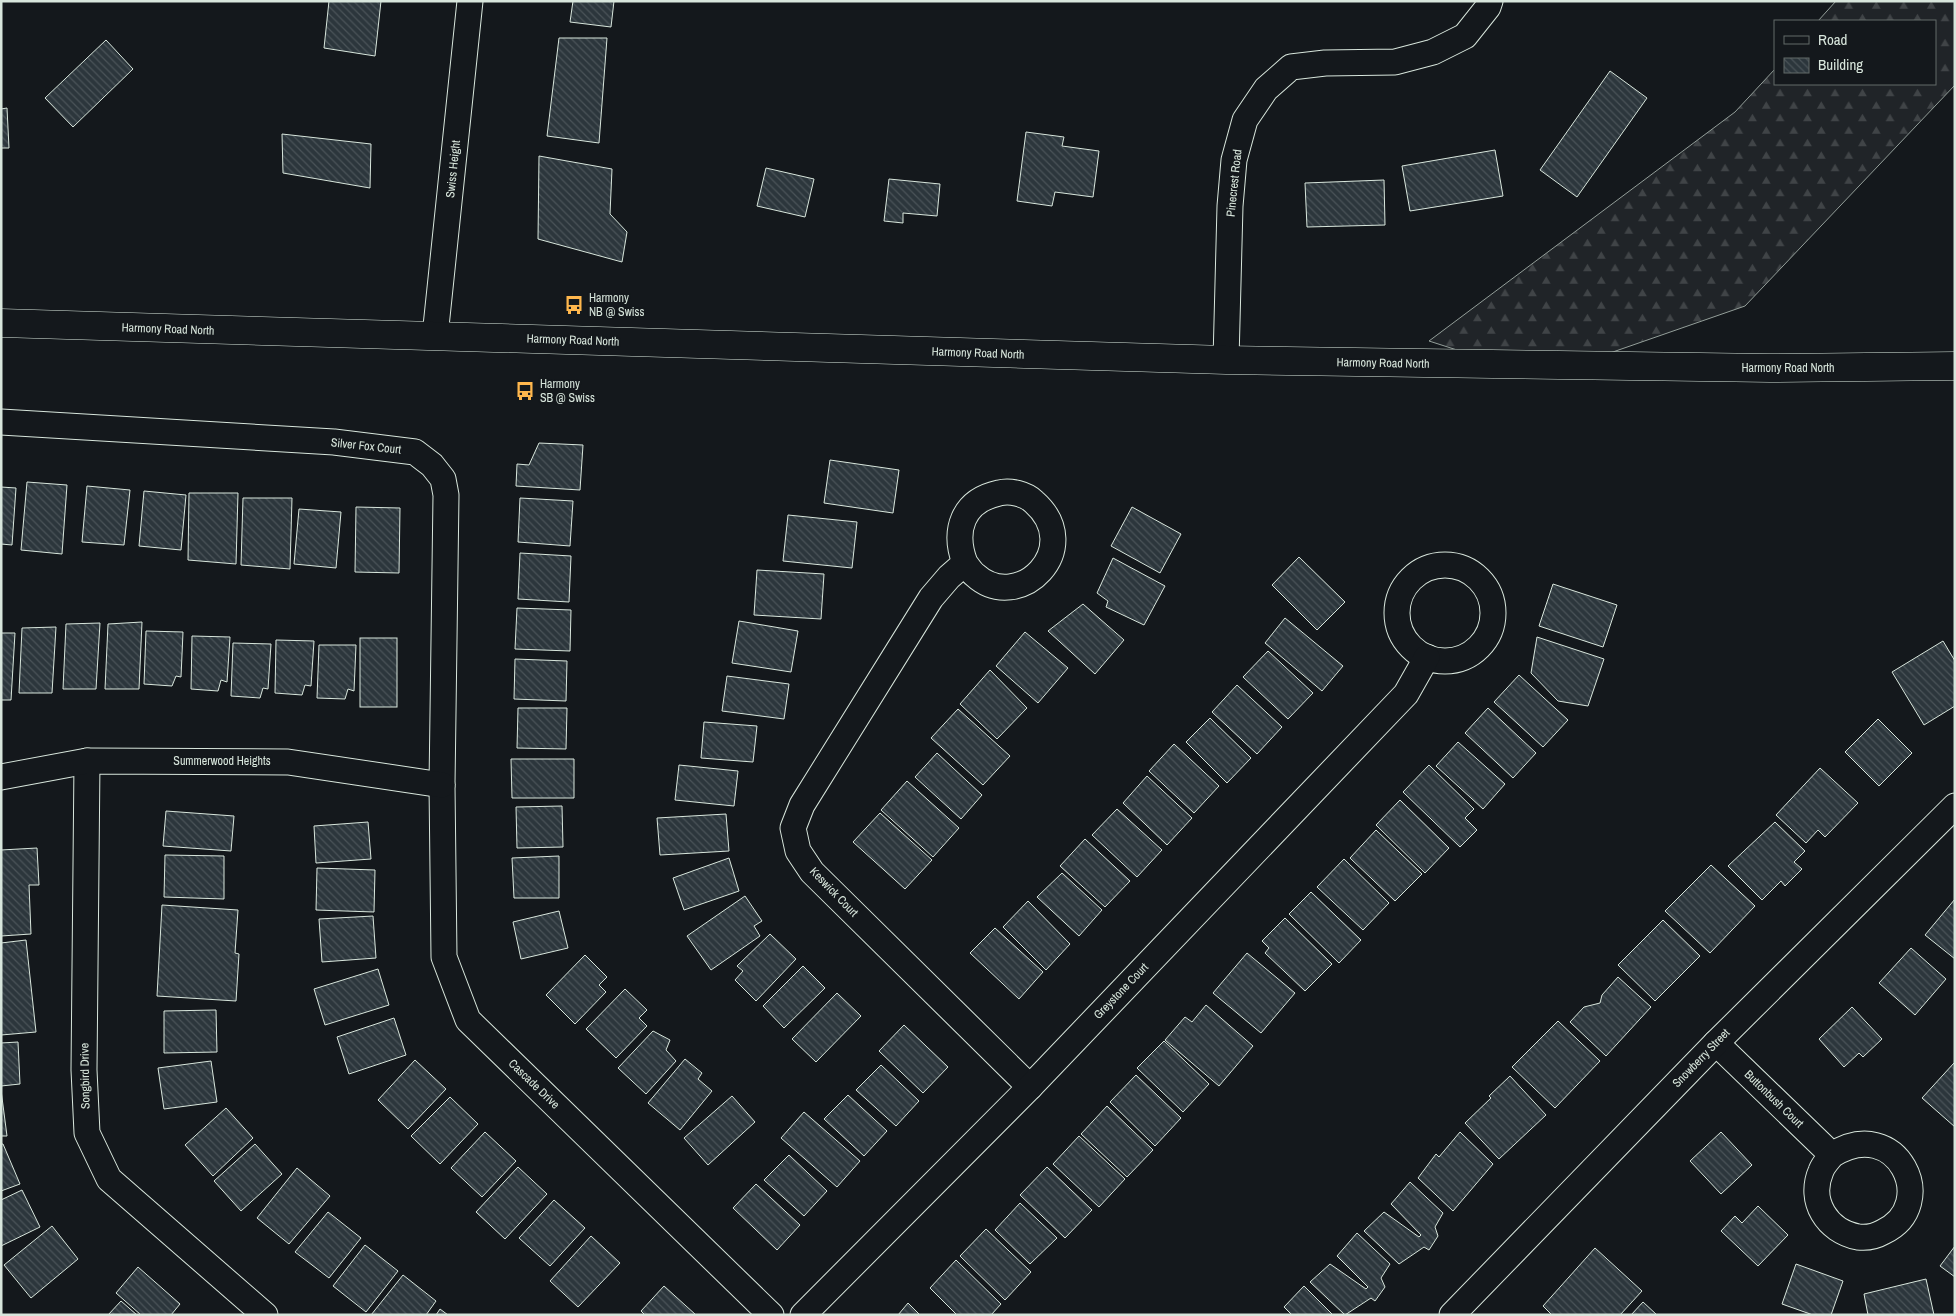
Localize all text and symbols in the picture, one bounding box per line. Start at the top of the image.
legend [1774,20,1936,85]
text: Road [1818,29,1847,50]
text: Building [1818,54,1863,75]
street label: Swiss Height [442,139,464,199]
street label: Pinecrest Road [1222,148,1246,218]
place label: Harmony NB @ Swiss [589,290,644,320]
bus stop icon: Harmony NB @ Swiss [563,294,585,316]
street label: Harmony Road North [121,319,215,339]
street label: Harmony Road North [526,330,620,350]
street label: Harmony Road North [931,343,1025,363]
street label: Harmony Road North [1336,354,1430,372]
street label: Harmony Road North [1742,360,1834,376]
place label: Harmony SB @ Swiss [540,376,595,406]
bus stop icon: Harmony SB @ Swiss [514,380,536,402]
street label: Silver Fox Court [330,434,402,458]
street label: Summerwood Heights [173,753,271,769]
street label: Keswick Court [806,864,862,921]
street label: Greystone Court [1090,959,1152,1023]
street label: Snowberry Street [1669,1025,1733,1091]
street label: Songbird Drive [76,1043,94,1109]
street label: Cascade Drive [505,1056,563,1112]
street label: Buttonbush Court [1741,1067,1807,1132]

